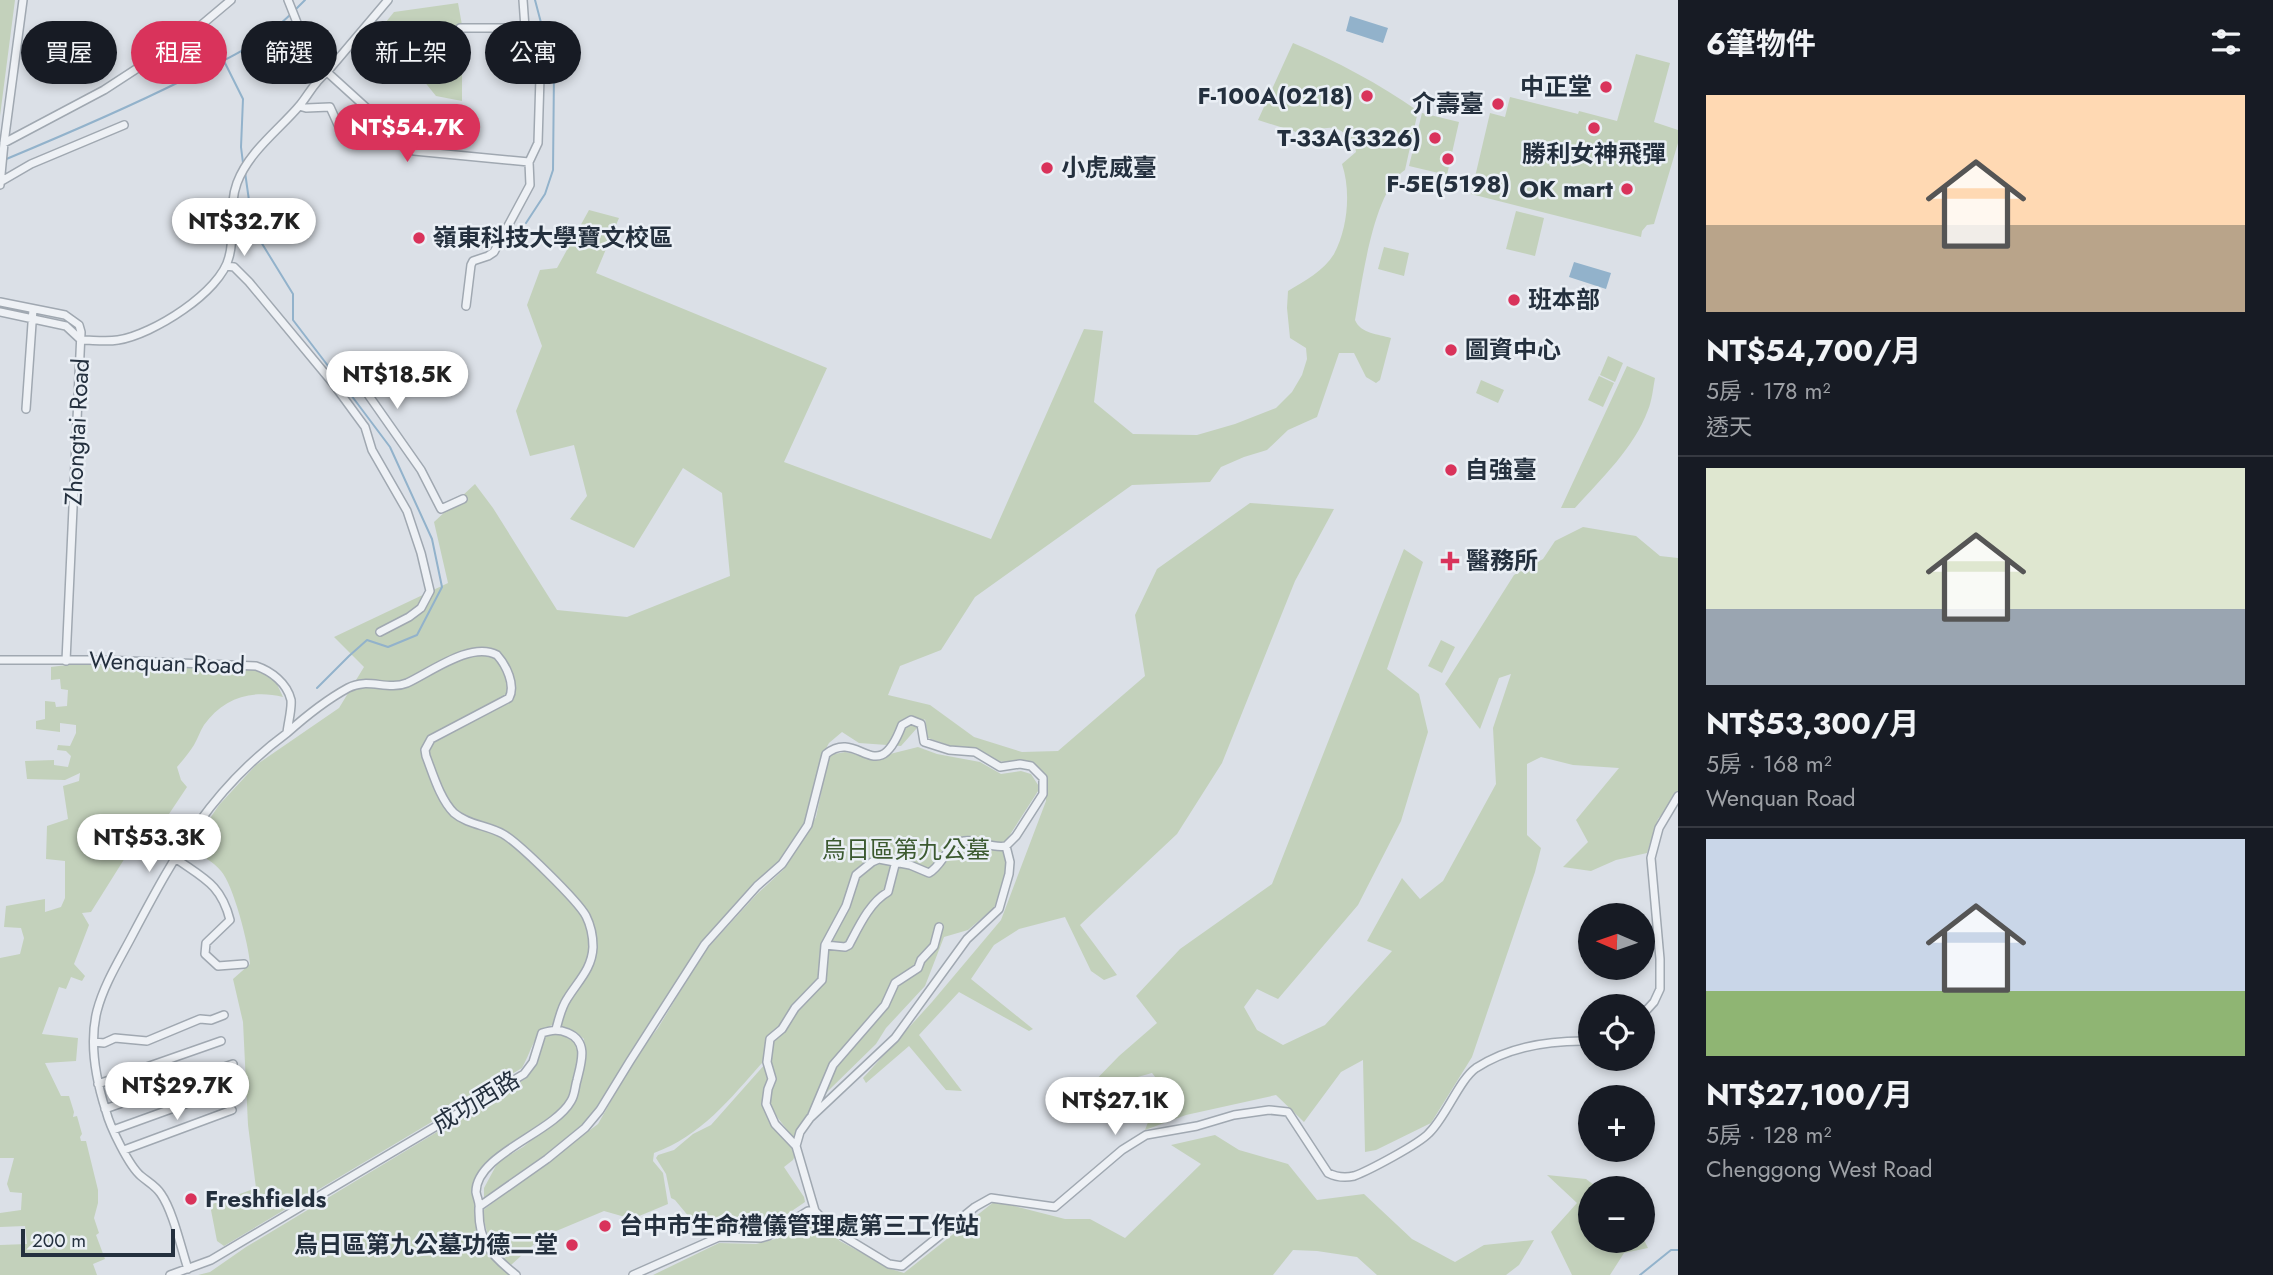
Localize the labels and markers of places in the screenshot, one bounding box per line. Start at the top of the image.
place label: 中正堂 [1520,69,1592,104]
place label: F-100A(0218) [1198,78,1353,113]
marker: 中正堂 [1598,79,1614,95]
place label: 介壽臺 [1412,86,1484,121]
marker: F-100A(0218) [1359,88,1375,104]
marker: 介壽臺 [1490,96,1506,112]
pin: NT$54.7K [335,104,479,164]
place label: T-33A(3326) [1277,120,1421,155]
marker: 勝利女神飛彈 [1586,120,1602,136]
marker: T-33A(3326) [1427,130,1443,146]
place label: 勝利女神飛彈 [1522,136,1666,171]
place label: 小虎威臺 [1061,150,1157,185]
marker: F-5E(5198) [1440,151,1456,167]
marker: 小虎威臺 [1039,160,1055,176]
place label: F-5E(5198) [1386,166,1510,201]
place label: OK mart [1519,171,1613,206]
marker: OK mart [1619,181,1635,197]
pin: NT$32.7K [172,198,316,258]
place label: 嶺東科技大學寶文校區 [432,220,673,255]
marker: 嶺東科技大學寶文校區 [411,230,427,246]
place label: 班本部 [1528,282,1600,317]
marker: 班本部 [1506,292,1522,308]
place label: 圖資中心 [1465,332,1561,367]
marker: 圖資中心 [1443,342,1459,358]
pin: NT$18.5K [325,352,469,411]
place label: 自強臺 [1465,452,1537,487]
marker: 自強臺 [1443,462,1459,478]
place label: 醫務所 [1466,543,1538,578]
marker: 醫務所 [1440,551,1460,571]
pin: NT$53.3K [77,814,221,874]
pin: NT$29.7K [105,1062,249,1122]
pin: NT$27.1K [1043,1078,1187,1137]
place label: Freshfields [205,1181,327,1216]
marker: Freshfields [183,1191,199,1207]
place label: 台中市生命禮儀管理處第三工作站 [619,1208,979,1243]
marker: 台中市生命禮儀管理處第三工作站 [597,1218,613,1234]
place label: 烏日區第九公墓功德二堂 [294,1227,558,1262]
marker: 烏日區第九公墓功德二堂 [564,1237,580,1253]

